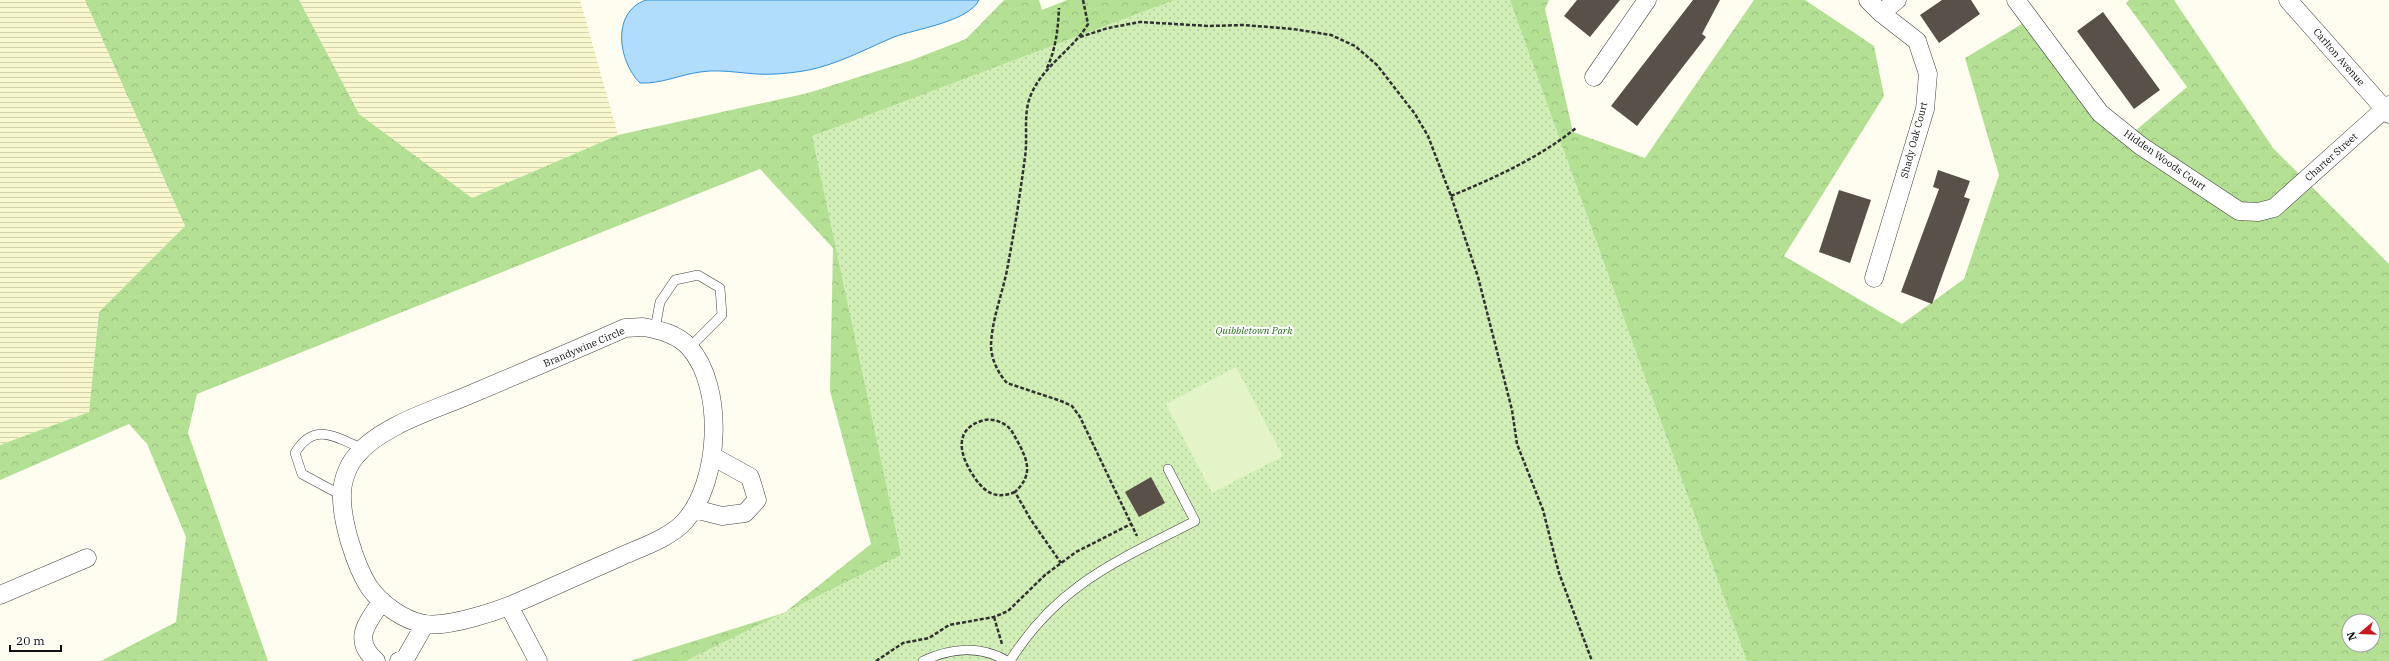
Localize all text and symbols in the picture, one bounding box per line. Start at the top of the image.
street label: Carlton Avenue [2310,25,2368,89]
street label: Shady Oak Court [1898,100,1931,180]
street label: Hidden Woods Court [2121,127,2209,194]
street label: Charter Street [2302,130,2360,184]
street label: Brandywine Circle [541,324,627,370]
park label: Quibbletown Park [1215,324,1293,337]
north arrow [2341,613,2381,653]
scale bar [10,627,61,653]
text: N [2343,630,2360,643]
text: 20 m [16,633,45,648]

